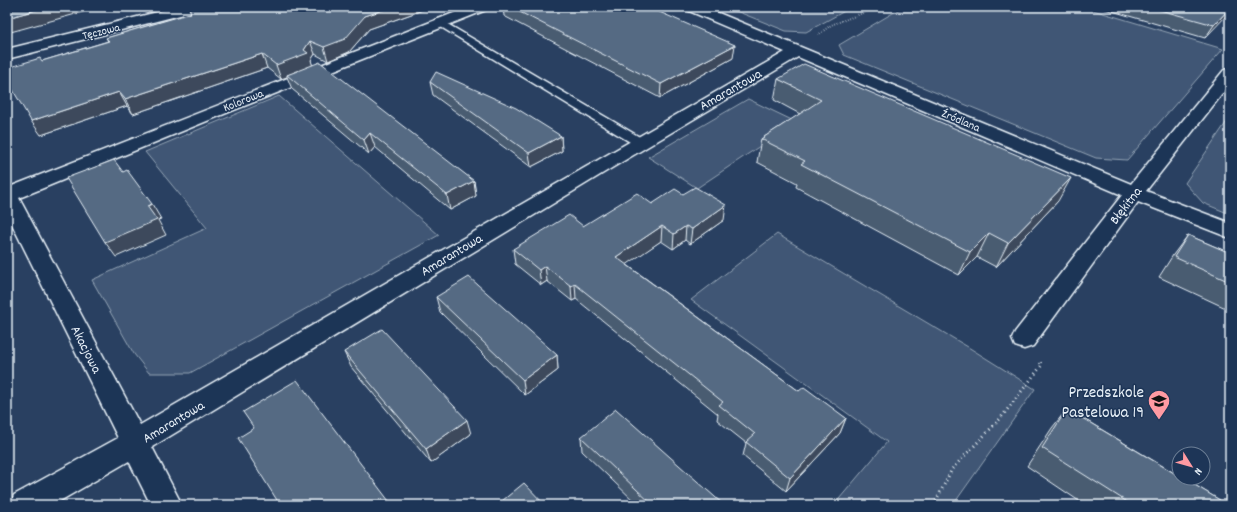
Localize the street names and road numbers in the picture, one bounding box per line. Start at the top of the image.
street label: Tęczowa [81,20,122,45]
street label: Amarantowa [696,65,766,117]
street label: Kolorowa [221,85,267,117]
street label: Źródlana [938,106,983,137]
street label: Błękitna [1106,183,1148,229]
street label: Amarantowa [417,229,487,282]
street label: Akacjowa [65,323,106,378]
street label: Amarantowa [139,396,209,449]

